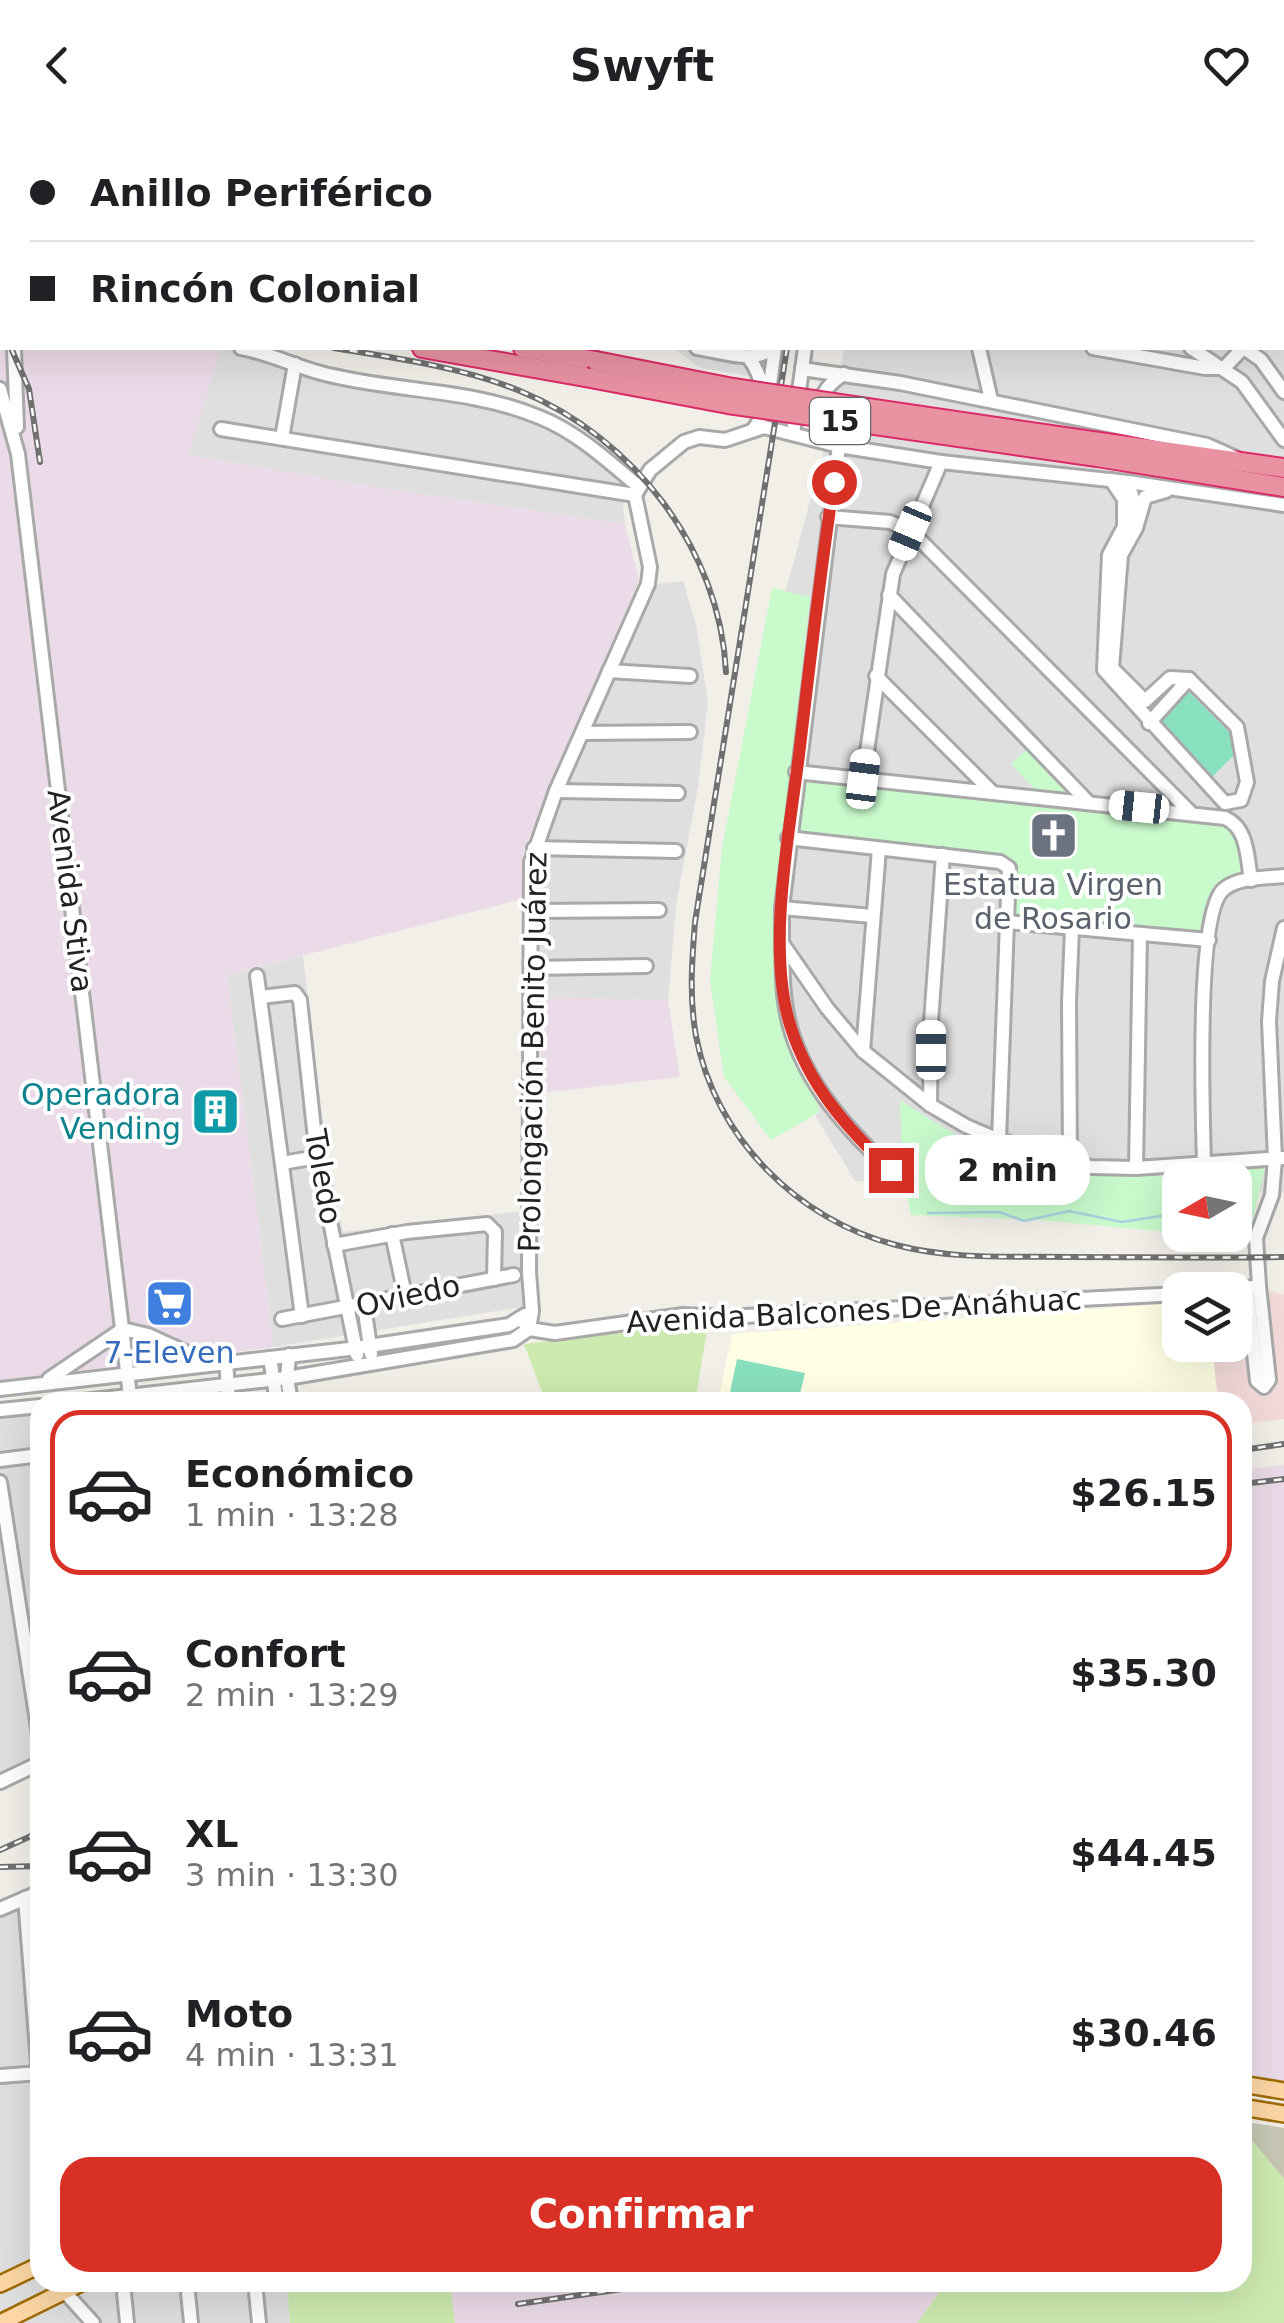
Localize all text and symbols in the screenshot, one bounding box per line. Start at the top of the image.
icon: back [30,38,85,93]
icon: heart [1199,38,1254,93]
text: Swyft [570,39,714,92]
text: Anillo Periférico [90,171,433,215]
text: Rincón Colonial [90,267,420,311]
road number: 15 [810,398,870,444]
route start [812,460,857,505]
car [884,498,936,564]
car [844,747,882,811]
street label: Avenida Stiva [41,787,100,995]
car [1108,789,1170,825]
church icon: Estatua Virgen de Rosario [1027,810,1079,862]
street label: Prolongación Benito Juárez [512,851,553,1253]
place label: Estatua Virgen de Rosario [943,867,1163,936]
car [916,1020,946,1080]
place label: Operadora Vending [21,1077,181,1146]
building icon: Operadora Vending [190,1086,242,1138]
street label: Toledo [298,1126,349,1227]
callout: 2 min [926,1135,1091,1205]
route end [869,1148,914,1193]
text: 2 min [957,1151,1058,1189]
north arrow [1162,1162,1252,1252]
map controls [1162,1162,1252,1362]
street label: Oviedo [353,1267,463,1324]
button: layers [1162,1272,1252,1362]
supermarket icon: 7-Eleven [143,1278,195,1330]
street label: Avenida Balcones De Anáhuac [625,1281,1083,1340]
place label: 7-Eleven [104,1335,234,1370]
icon: car [65,1448,155,1538]
text: Económico [185,1452,414,1496]
text: $26.15 [1070,1471,1217,1515]
text: 1 min · 13:28 [185,1496,399,1534]
icon: car [65,1628,155,1718]
text: Confort [185,1632,346,1676]
text: $35.30 [1070,1651,1217,1695]
text: 2 min · 13:29 [185,1676,399,1714]
icon: car [65,1808,155,1898]
text: XL [185,1812,239,1856]
text: $44.45 [1070,1831,1217,1875]
text: 3 min · 13:30 [185,1856,399,1894]
icon: car [65,1988,155,2078]
text: Moto [185,1992,293,2036]
text: $30.46 [1070,2011,1217,2055]
text: 4 min · 13:31 [185,2036,399,2074]
button: Confirmar [60,2157,1222,2272]

